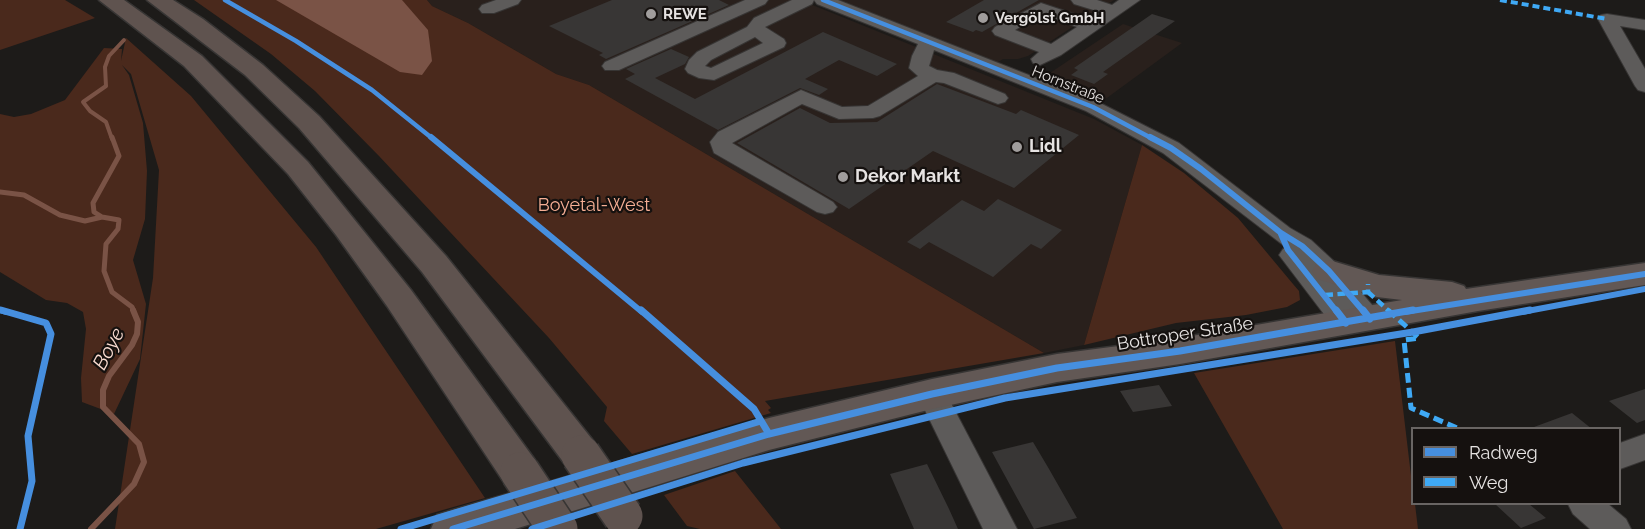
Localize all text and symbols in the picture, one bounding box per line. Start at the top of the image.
place label: REWE [663,5,707,23]
marker: REWE [644,7,658,21]
place label: Vergölst GmbH [995,9,1104,27]
marker: Vergölst GmbH [976,11,990,25]
street label: Hornstraße [1029,62,1107,108]
place label: Lidl [1029,136,1061,158]
marker: Lidl [1010,140,1024,154]
place label: Dekor Markt [855,166,960,188]
marker: Dekor Markt [836,170,850,184]
park label: Boyetal-West [538,195,650,217]
street label: Bottroper Straße [1116,313,1254,355]
water label: Boye [88,324,130,374]
legend [1411,427,1621,505]
text: Radweg [1469,442,1538,463]
text: Weg [1469,472,1508,493]

